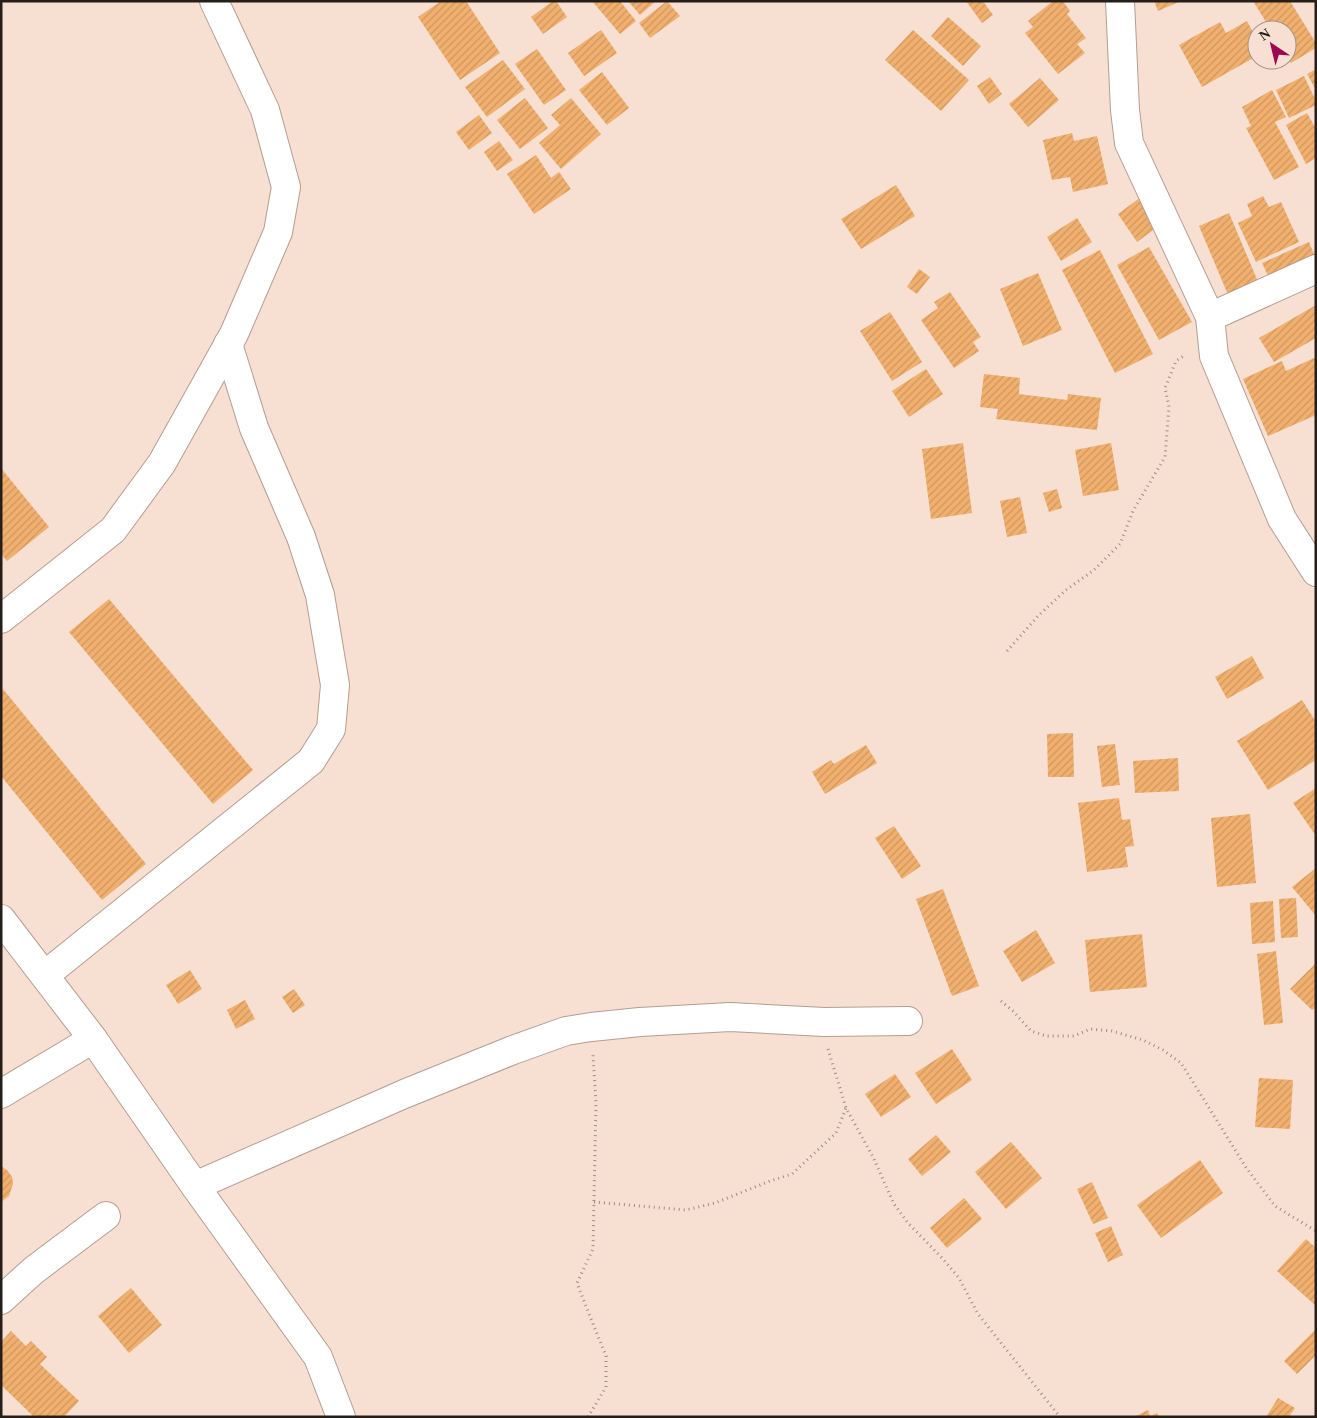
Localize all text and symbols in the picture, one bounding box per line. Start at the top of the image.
north arrow [1247,20,1297,70]
text: N [1256,26,1273,44]

